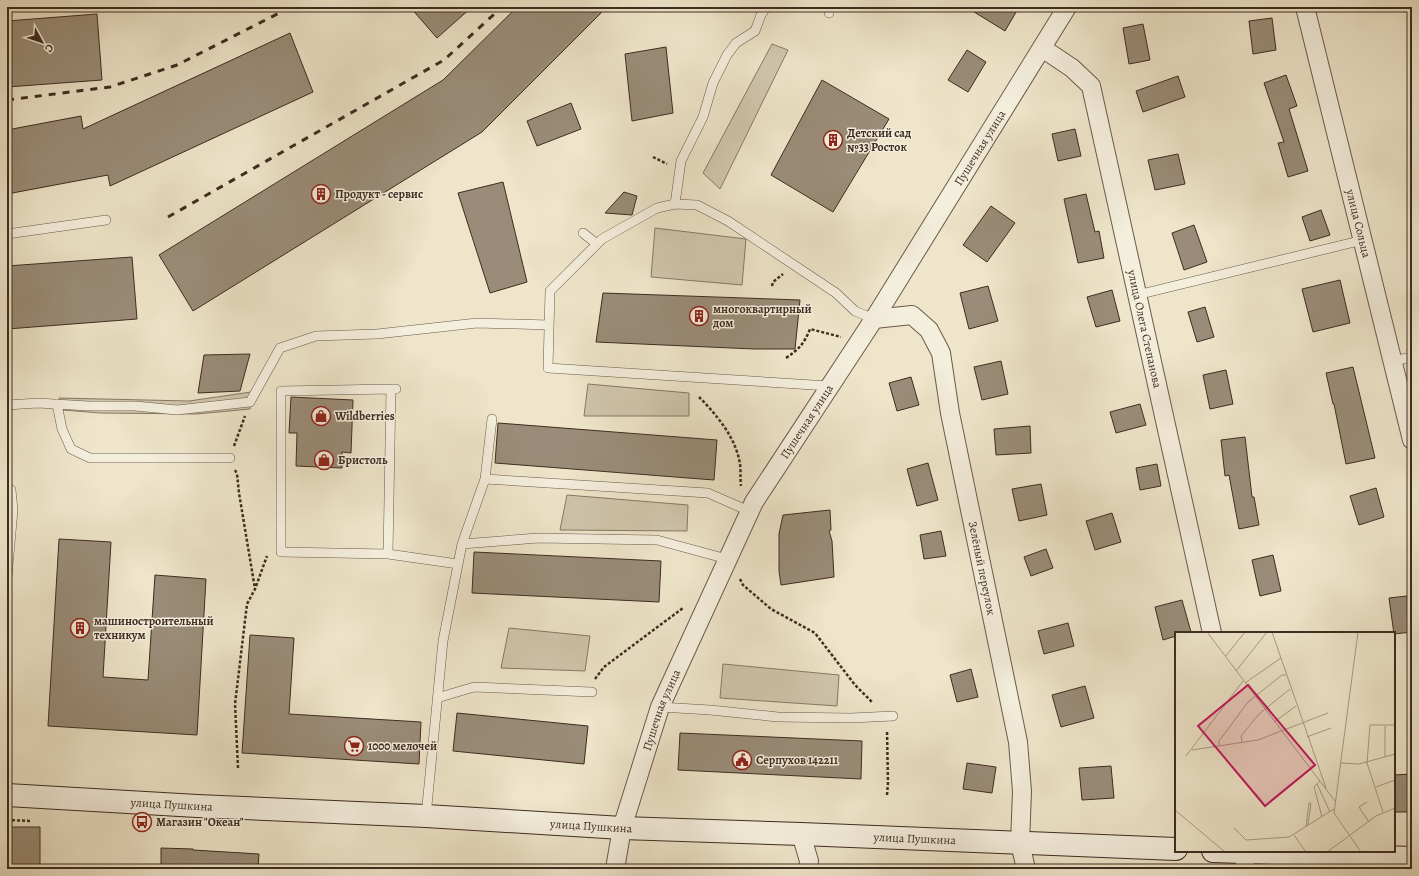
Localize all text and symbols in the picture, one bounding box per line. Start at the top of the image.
north arrow [22,22,62,62]
text: С [41,41,57,56]
street label: Пушечная улица [950,107,1010,189]
place label: Детский сад №33 Росток [847,125,911,155]
building icon: Детский сад №33 Росток [822,129,844,151]
building icon: Продукт - сервис [310,183,332,205]
place label: Продукт - сервис [335,186,423,202]
street label: улица Сольца [1342,187,1375,260]
street label: улица Олега Степанова [1124,267,1166,390]
place label: многоквартирный дом [712,301,812,331]
building icon: многоквартирный дом [688,305,710,327]
street label: Пушечная улица [776,381,837,462]
shop icon: Wildberries [310,405,332,427]
place label: Wildberries [334,408,395,424]
shop icon: Бристоль [313,449,335,471]
place label: Бристоль [338,452,388,468]
street label: Зелёный переулок [965,520,1000,617]
place label: машиностроительный техникум [94,613,214,643]
building icon: машиностроительный техникум [69,617,91,639]
inset map [1175,632,1395,852]
street label: Пушечная улица [639,666,684,753]
supermarket icon: 1000 мелочей [343,735,365,757]
place label: 1000 мелочей [368,738,437,754]
public building icon: Серпухов 142211 [731,749,753,771]
place label: Серпухов 142211 [756,752,839,768]
street label: улица Пушкина [129,794,214,815]
bus stop icon: Магазин "Океан" [131,811,153,833]
place label: Магазин "Океан" [156,814,244,830]
street label: улица Пушкина [549,816,633,836]
street label: улица Пушкина [872,829,957,848]

